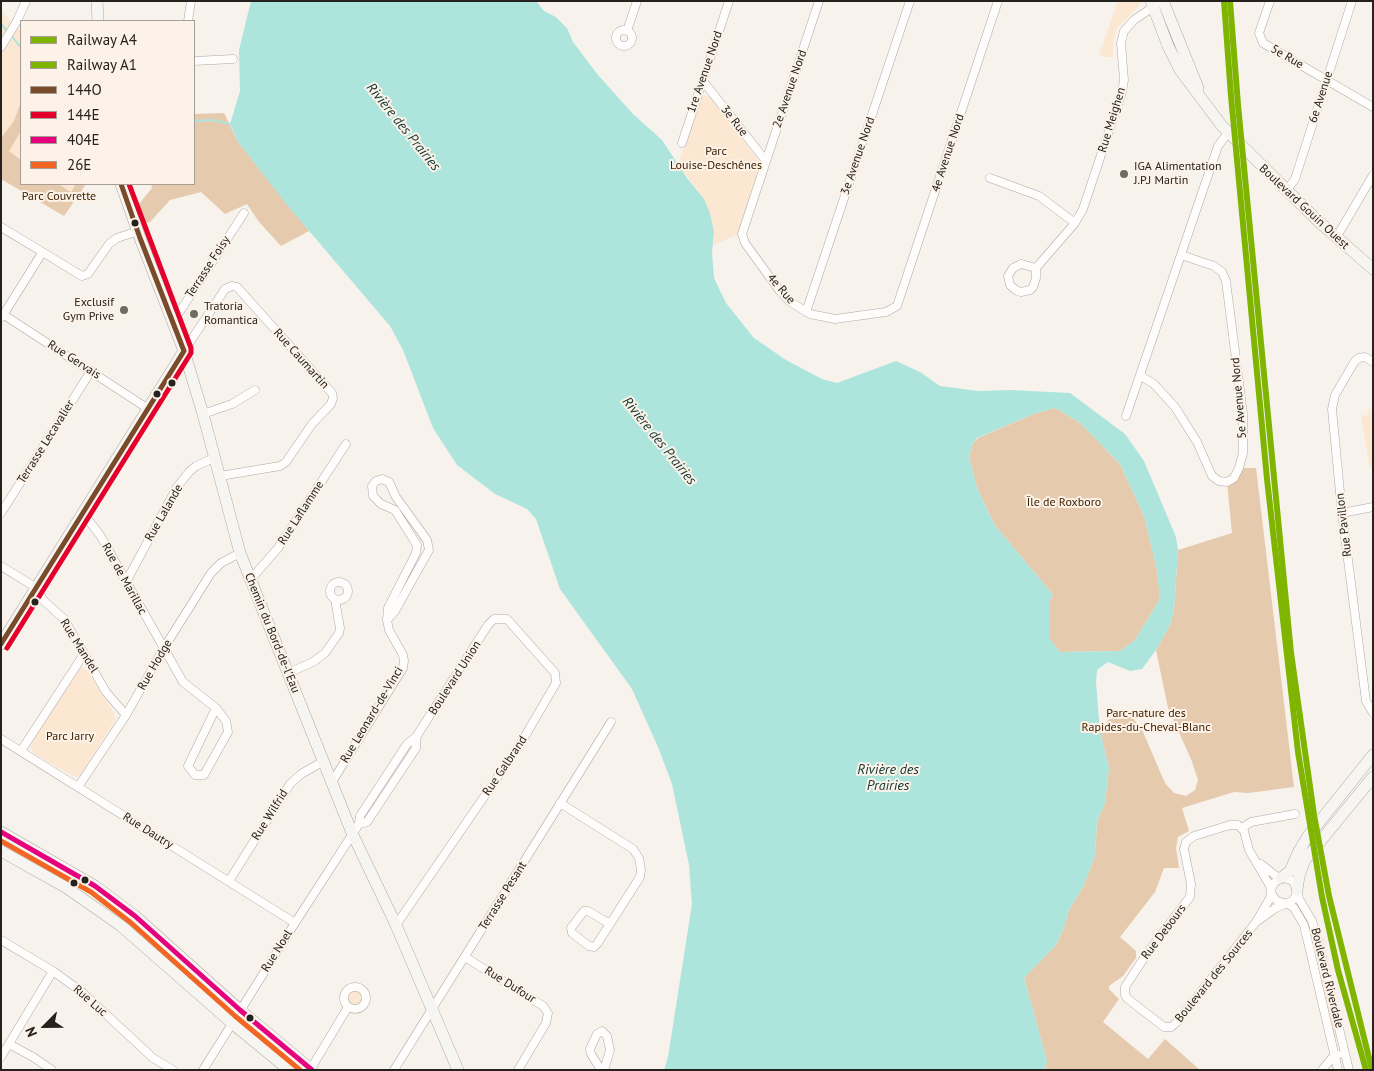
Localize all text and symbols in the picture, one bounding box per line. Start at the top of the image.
legend [20,20,195,185]
street label: 1re Avenue Nord [684,29,726,115]
text: Railway A4 [67,30,137,49]
street label: 5e Rue [1268,42,1306,72]
street label: 2e Avenue Nord [770,48,810,130]
text: Railway A1 [67,55,137,74]
street label: 6e Avenue [1306,69,1336,125]
text: 144O [67,80,102,99]
water label: Rivière des Prairies [362,80,444,174]
street label: Rue Meighen [1095,86,1129,154]
street label: 3e Rue [717,103,751,139]
text: 144E [67,105,100,124]
street label: 4e Avenue Nord [929,112,967,194]
street label: 3e Avenue Nord [838,115,878,197]
text: 404E [67,130,100,149]
park label: Parc Louise-Deschênes [670,145,762,173]
text: 26E [67,155,91,174]
place label: IGA Alimentation J.P.J Martin [1134,160,1222,188]
street label: Boulevard Gouin Ouest [1256,162,1352,252]
marker: IGA Alimentation J.P.J Martin [1118,168,1130,180]
park label: Parc Couvrette [22,190,96,204]
unlabelled marker [130,218,140,228]
street label: Terrasse Foisy [183,233,233,301]
street label: 4e Rue [764,271,798,307]
place label: Exclusif Gym Prive [63,296,114,324]
place label: Tratoria Romantica [204,300,258,328]
marker: Exclusif Gym Prive [118,304,130,316]
marker: Tratoria Romantica [188,308,200,320]
street label: Rue Caumartin [270,326,332,392]
street label: Rue Gervais [45,338,103,382]
street label: 5e Avenue Nord [1228,357,1250,439]
unlabelled marker [167,378,177,388]
unlabelled marker [152,389,162,399]
water label: Rivière des Prairies [618,394,700,488]
street label: Terrasse Lecavalier [14,397,78,487]
street label: Rue Laflamme [275,478,327,548]
street label: Rue Lalande [142,482,186,544]
street label: Rue Pavillon [1333,492,1355,558]
park label: Île de Roxboro [1027,496,1101,510]
street label: Rue de Marillac [98,541,150,617]
street label: Chemin du Bord-de-l'Eau [241,571,303,695]
unlabelled marker [30,597,40,607]
street label: Rue Mandel [57,616,101,676]
street label: Rue Hodge [135,637,175,693]
street label: Boulevard Union [426,638,484,718]
street label: Rue Leonard-de-Vinci [338,664,406,766]
park label: Parc-nature des Rapides-du-Cheval-Blanc [1081,707,1211,735]
park label: Parc Jarry [46,730,94,744]
street label: Rue Galbrand [480,733,530,799]
water label: Rivière des Prairies [857,762,919,794]
street label: Rue Wilfrid [249,787,291,843]
street label: Rue Dautry [120,810,176,852]
street label: Terrasse Pesant [476,859,530,933]
unlabelled marker [80,875,90,885]
unlabelled marker [69,878,79,888]
street label: Rue Debours [1139,902,1189,962]
street label: Boulevard Riverdale [1308,926,1346,1030]
street label: Rue Noel [258,927,296,975]
street label: Boulevard des Sources [1172,927,1256,1025]
street label: Rue Dufour [482,964,538,1006]
street label: Rue Luc [70,982,110,1020]
north arrow [20,1001,70,1051]
unlabelled marker [245,1013,255,1023]
text: N [21,1024,41,1040]

